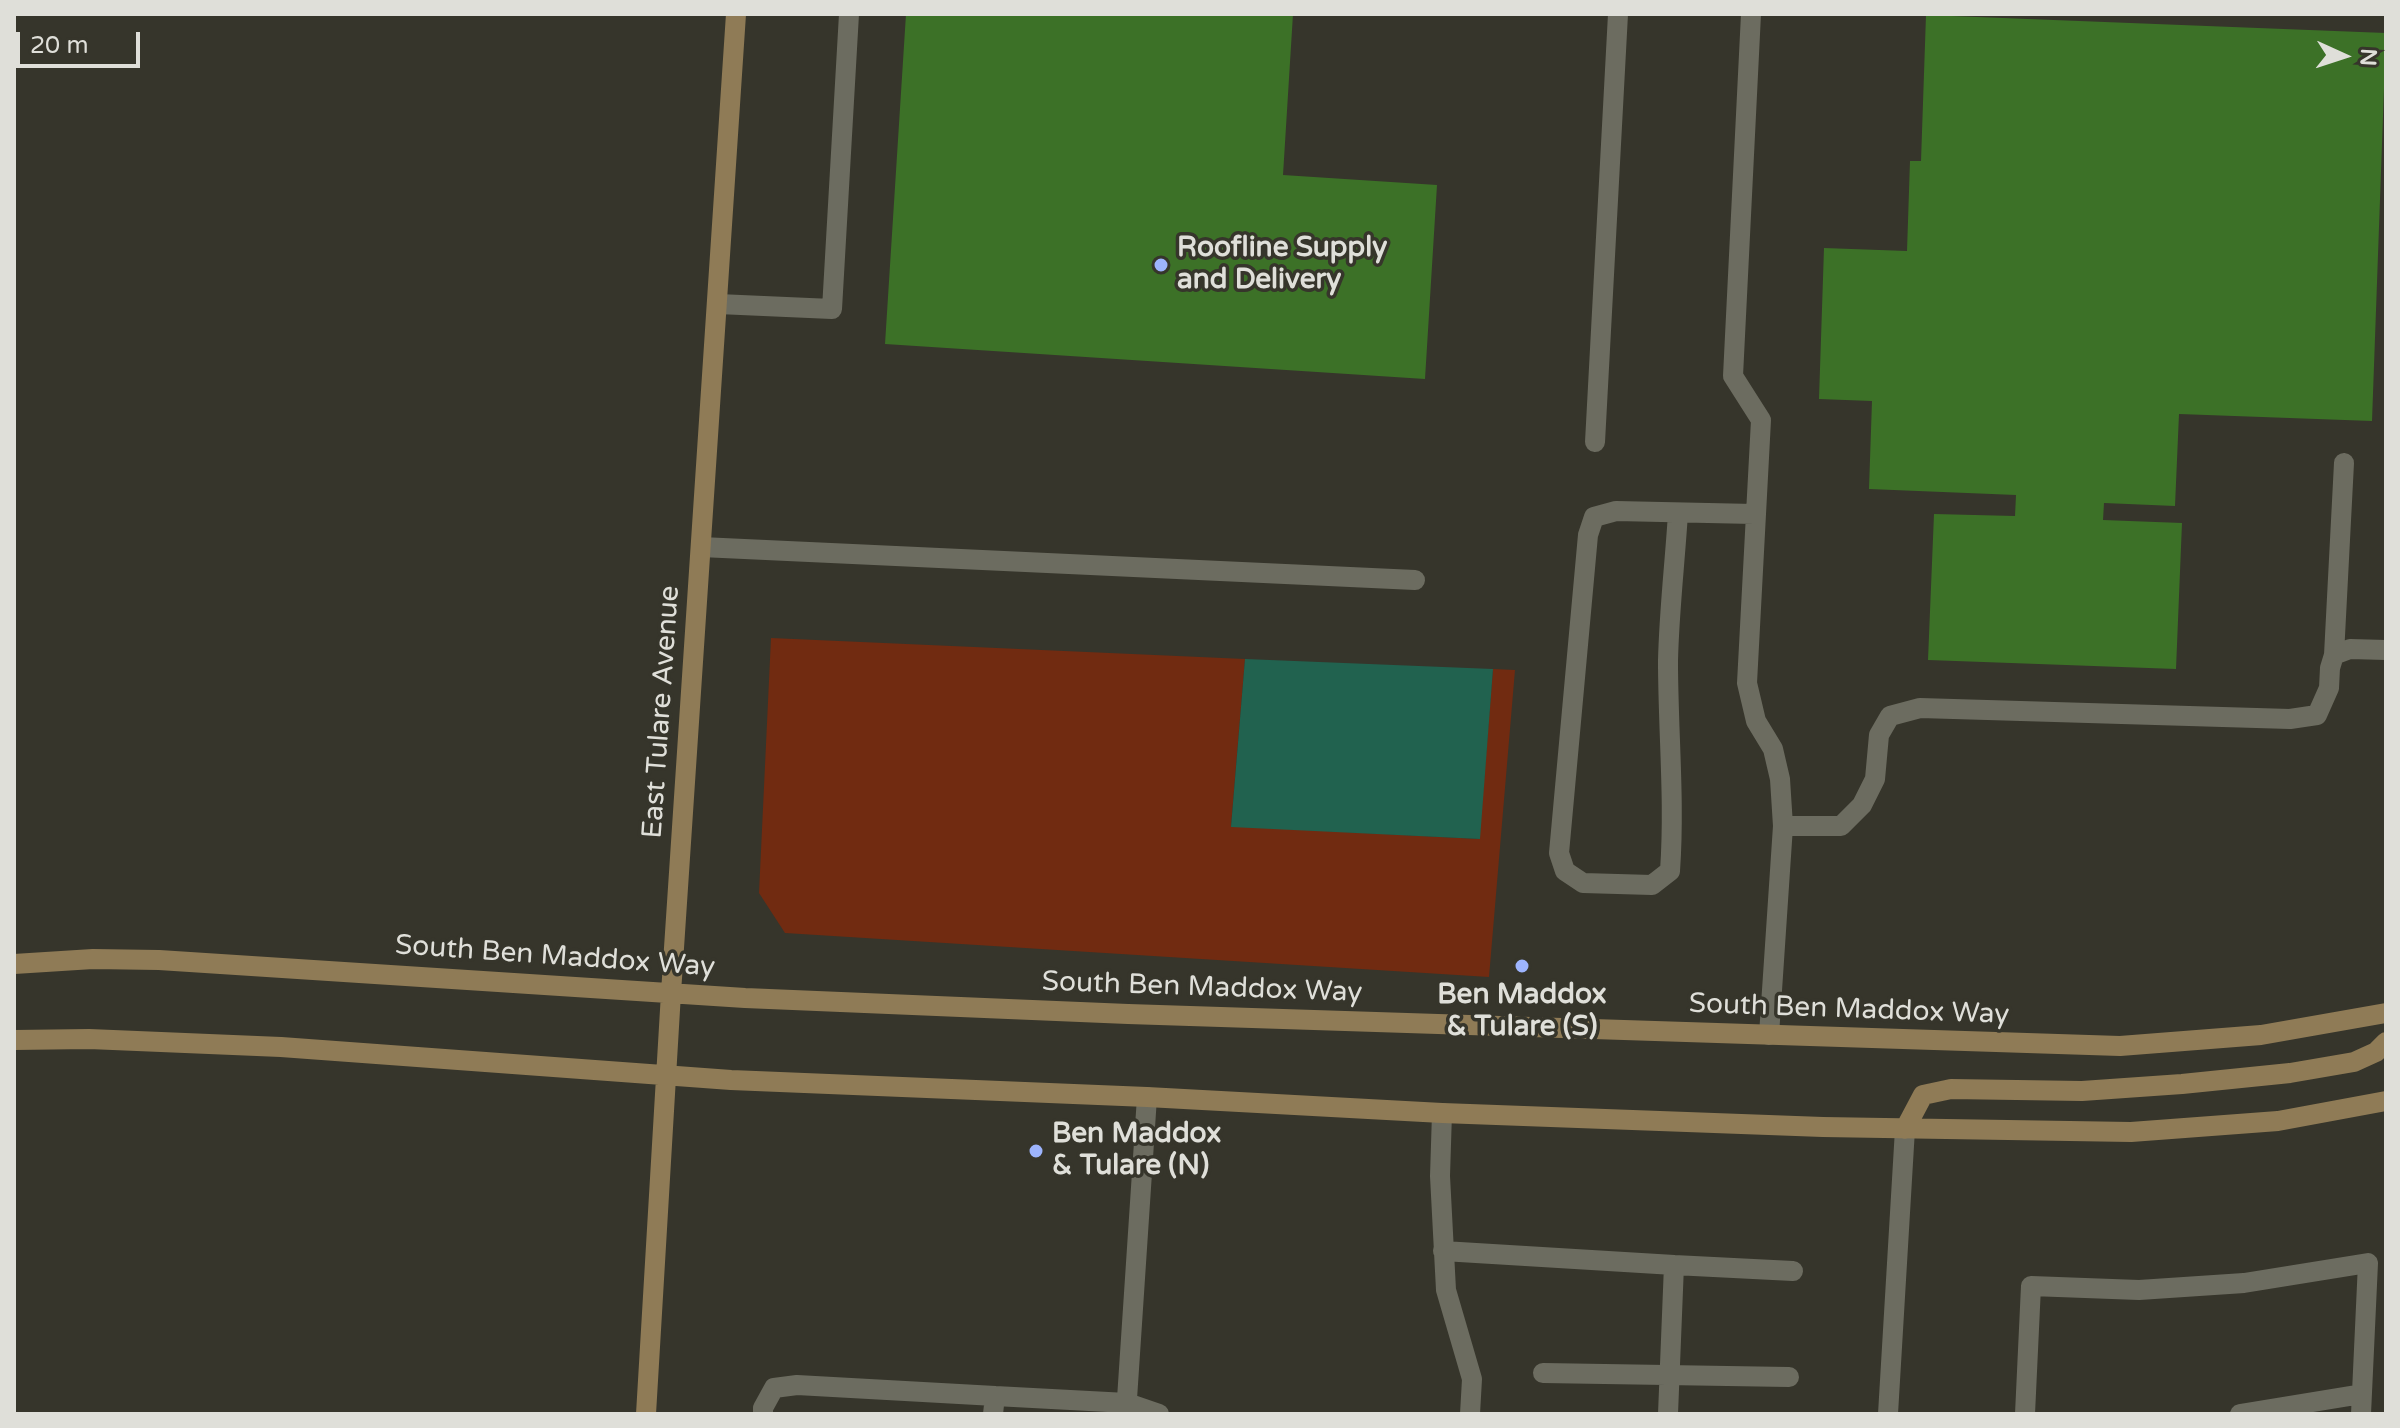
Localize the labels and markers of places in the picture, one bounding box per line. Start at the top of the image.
place label: Roofline Supply and Delivery [1177,232,1387,298]
marker: Roofline Supply and Delivery [1152,256,1170,274]
marker: Ben Maddox & Tulare (S) [1513,957,1531,975]
place label: Ben Maddox & Tulare (S) [1437,979,1607,1045]
place label: Ben Maddox & Tulare (N) [1052,1118,1221,1184]
marker: Ben Maddox & Tulare (N) [1027,1142,1045,1160]

